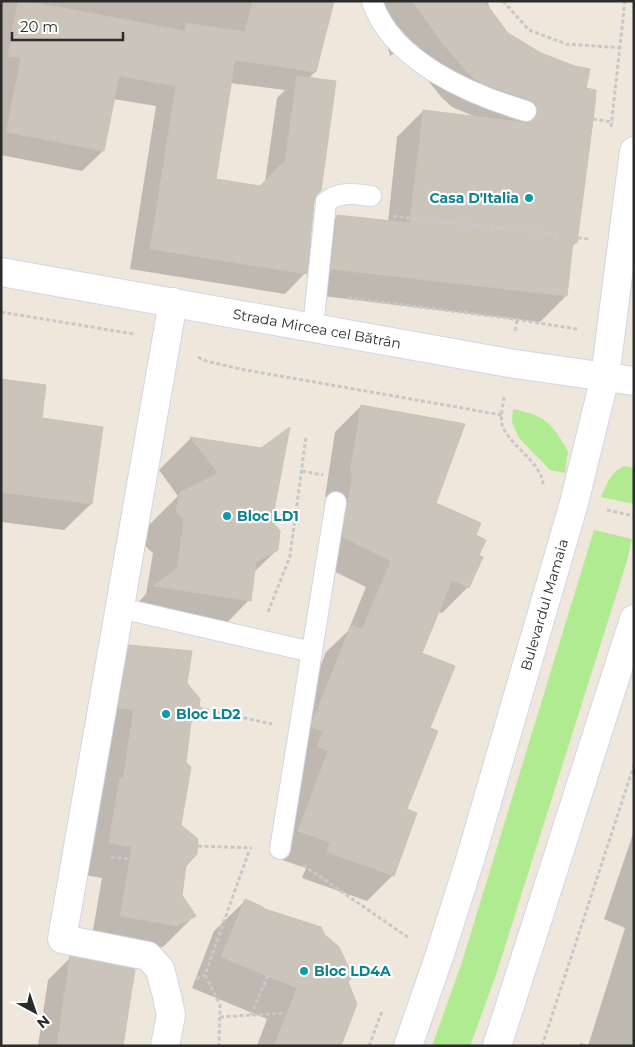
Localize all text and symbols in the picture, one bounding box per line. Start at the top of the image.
scale bar [12,10,124,42]
text: 20 m [20,17,58,36]
place label: Casa D'Italia [430,189,519,207]
marker: Casa D'Italia [523,192,535,204]
street label: Strada Mircea cel Bătrân [231,305,403,353]
place label: Bloc LD1 [237,507,299,525]
marker: Bloc LD1 [221,510,233,522]
street label: Bulevardul Mamaia [517,537,572,673]
place label: Bloc LD2 [176,705,240,723]
marker: Bloc LD2 [160,708,172,720]
place label: Bloc LD4A [314,962,391,980]
marker: Bloc LD4A [298,965,310,977]
north arrow [10,987,60,1037]
text: N [33,1011,53,1032]

